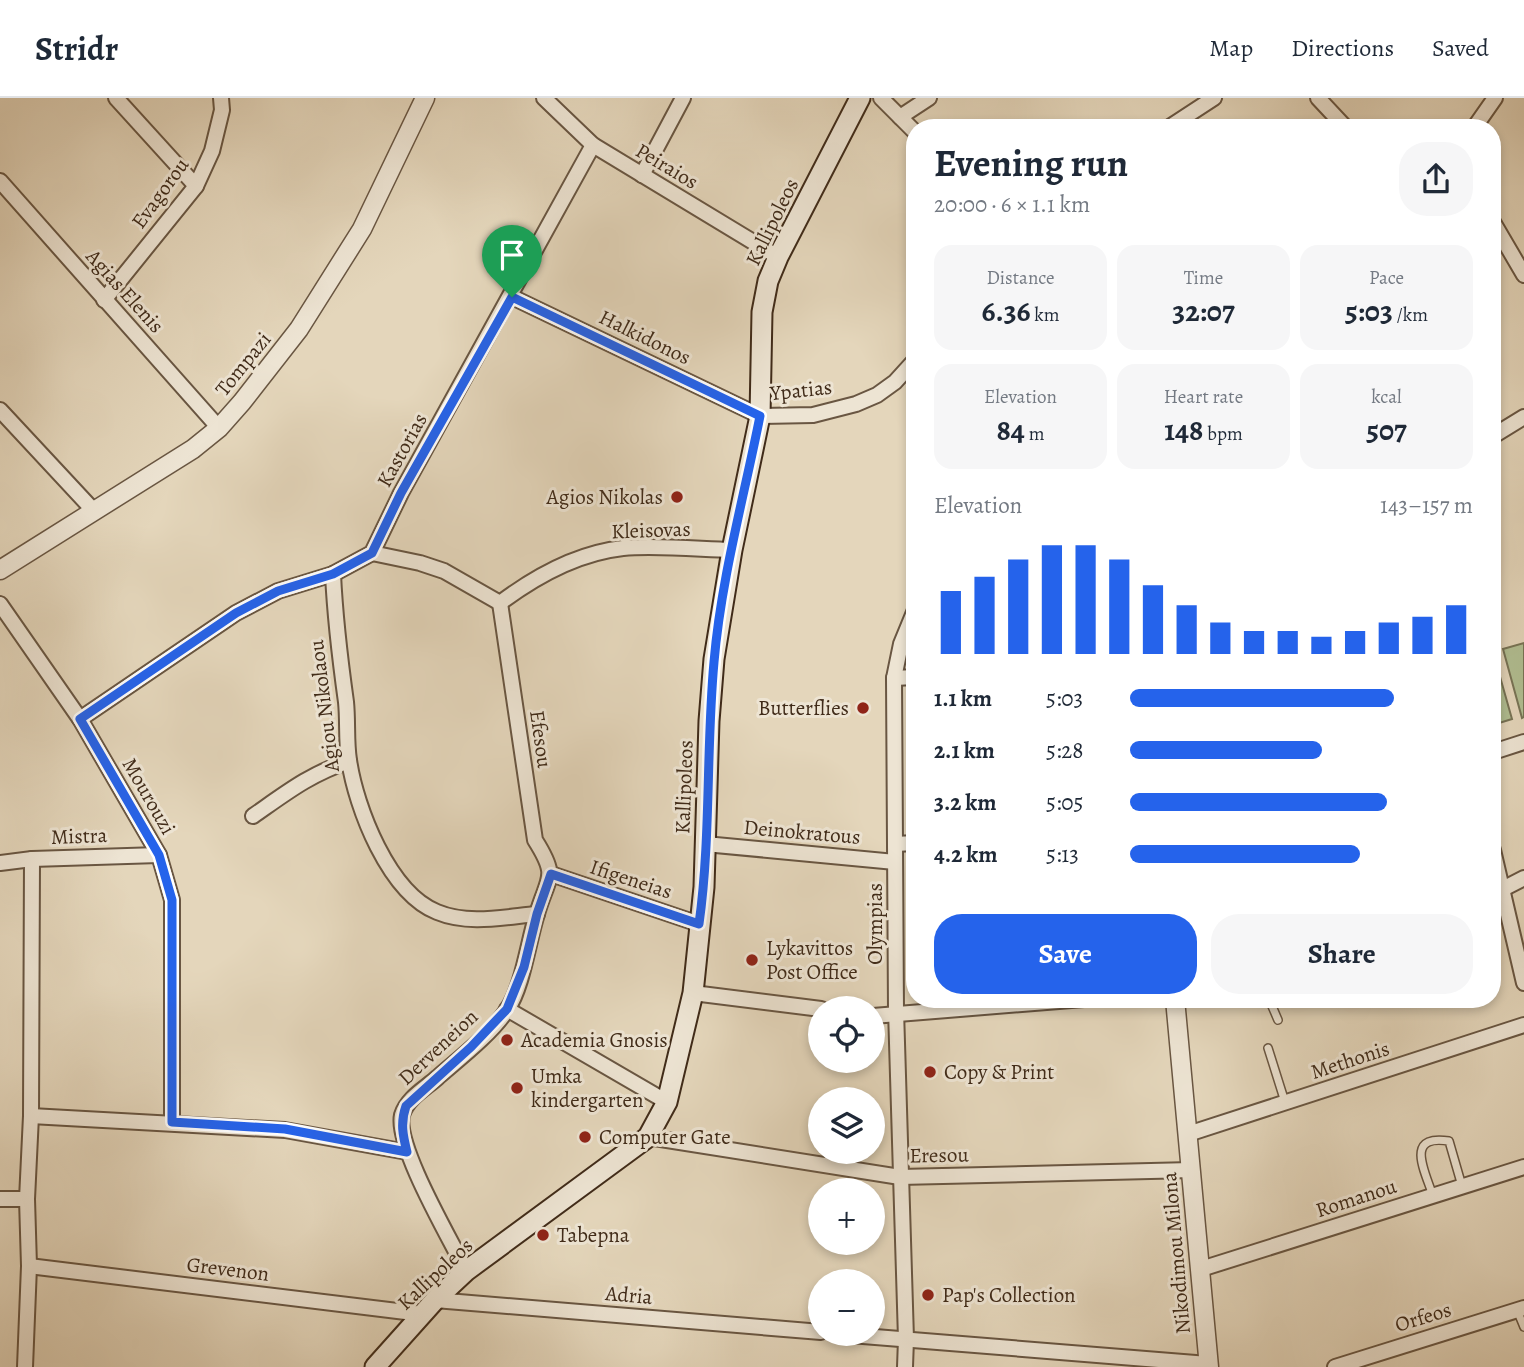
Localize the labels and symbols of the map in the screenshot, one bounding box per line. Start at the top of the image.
street label: Peiraios [630,136,704,196]
street label: Evagorou [125,151,196,234]
street label: Kallipoleos [739,174,805,270]
pin [482,225,542,297]
street label: Agias Elenis [79,242,170,339]
street label: Halkidonos [594,303,696,371]
street label: Tompazi [209,326,277,402]
street label: Ypatias [768,373,834,407]
street label: Kastorias [370,408,434,492]
place label: Agios Nikolas [546,483,663,511]
marker: Agios Nikolas [669,489,685,505]
street label: Kleisovas [611,515,691,545]
street label: Agiou Nikolaou [302,638,346,775]
place label: Butterflies [758,694,849,722]
marker: Butterflies [855,700,871,716]
street label: Efesou [523,708,559,770]
street label: Kallipoleos [668,740,700,834]
street label: Mourouzi [116,752,182,840]
street label: Deinokratous [742,813,862,851]
street label: Mistra [50,821,108,851]
street label: Ifigeneias [586,853,676,905]
street label: Olympias [861,883,889,965]
place label: Lykavittos Post Office [766,934,858,986]
marker: Lykavittos Post Office [744,952,760,968]
street label: Derveneion [392,1003,484,1091]
place label: Academia Gnosis [520,1026,668,1054]
marker: Academia Gnosis [499,1032,515,1048]
street label: Methonis [1307,1034,1393,1086]
place label: Copy & Print [944,1058,1054,1086]
place label: Umka kindergarten [531,1062,644,1114]
marker: Copy & Print [922,1064,938,1080]
marker: Umka kindergarten [509,1080,525,1096]
place label: Computer Gate [599,1123,731,1151]
marker: Computer Gate [577,1129,593,1145]
street label: Eresou [909,1140,970,1170]
street label: Nikodimou Milona [1155,1171,1197,1335]
street label: Romanou [1312,1172,1401,1224]
place label: Tabepna [557,1221,630,1249]
marker: Tabepna [535,1227,551,1243]
street label: Kallipoleos [391,1232,479,1316]
street label: Grevenon [185,1250,271,1288]
street label: Adria [603,1279,654,1311]
place label: Pap's Collection [942,1281,1076,1309]
marker: Pap's Collection [920,1287,936,1303]
street label: Orfeos [1391,1295,1455,1339]

